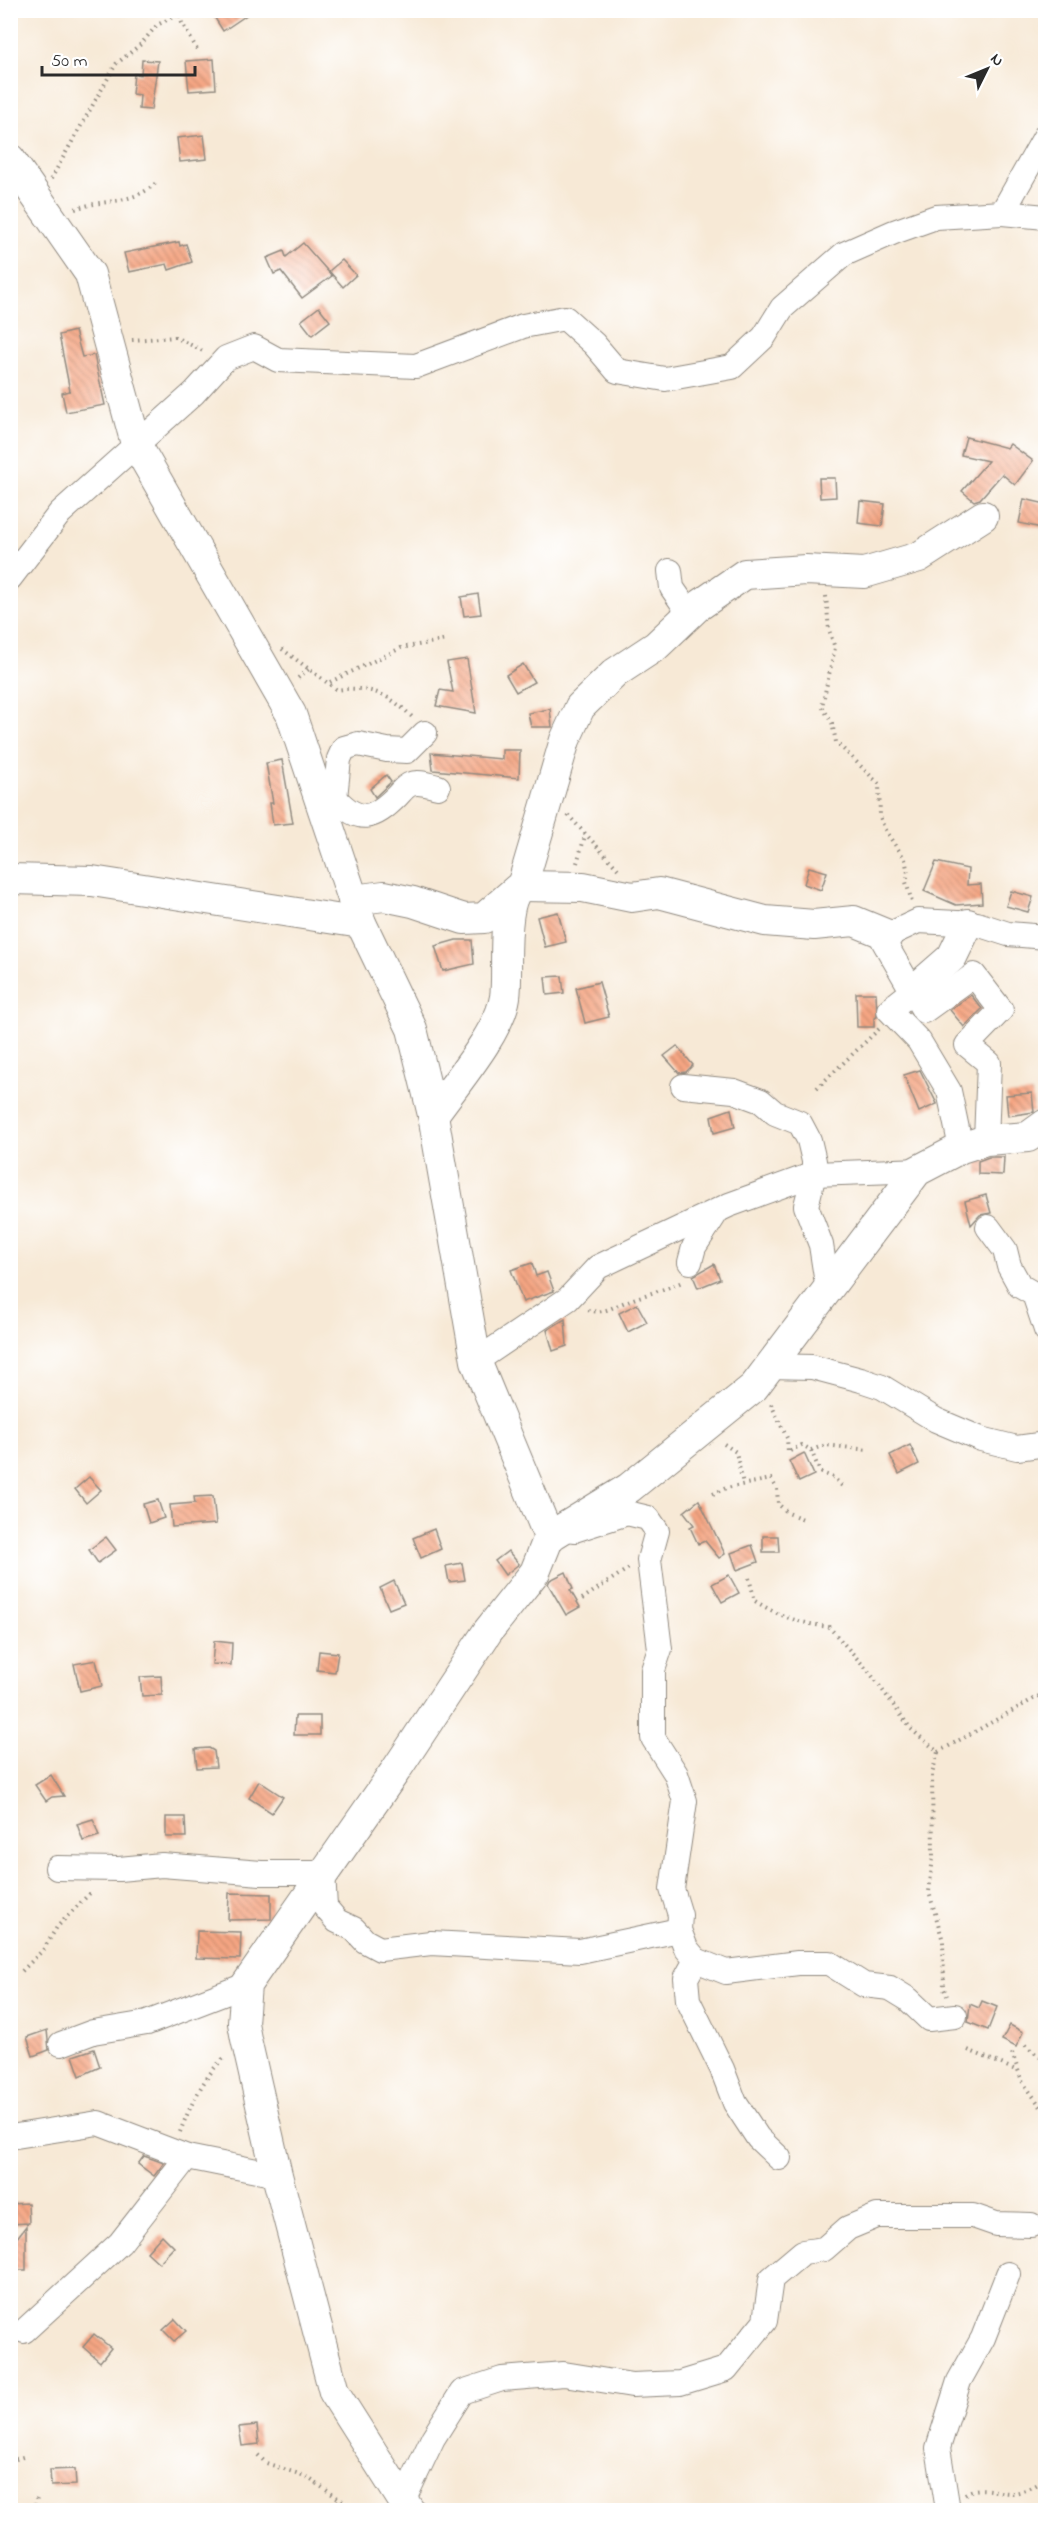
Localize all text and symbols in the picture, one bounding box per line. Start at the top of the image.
scale bar [42,39,195,77]
north arrow [957,39,1017,99]
text: N [984,48,1009,72]
text: 50 m [51,49,88,75]

